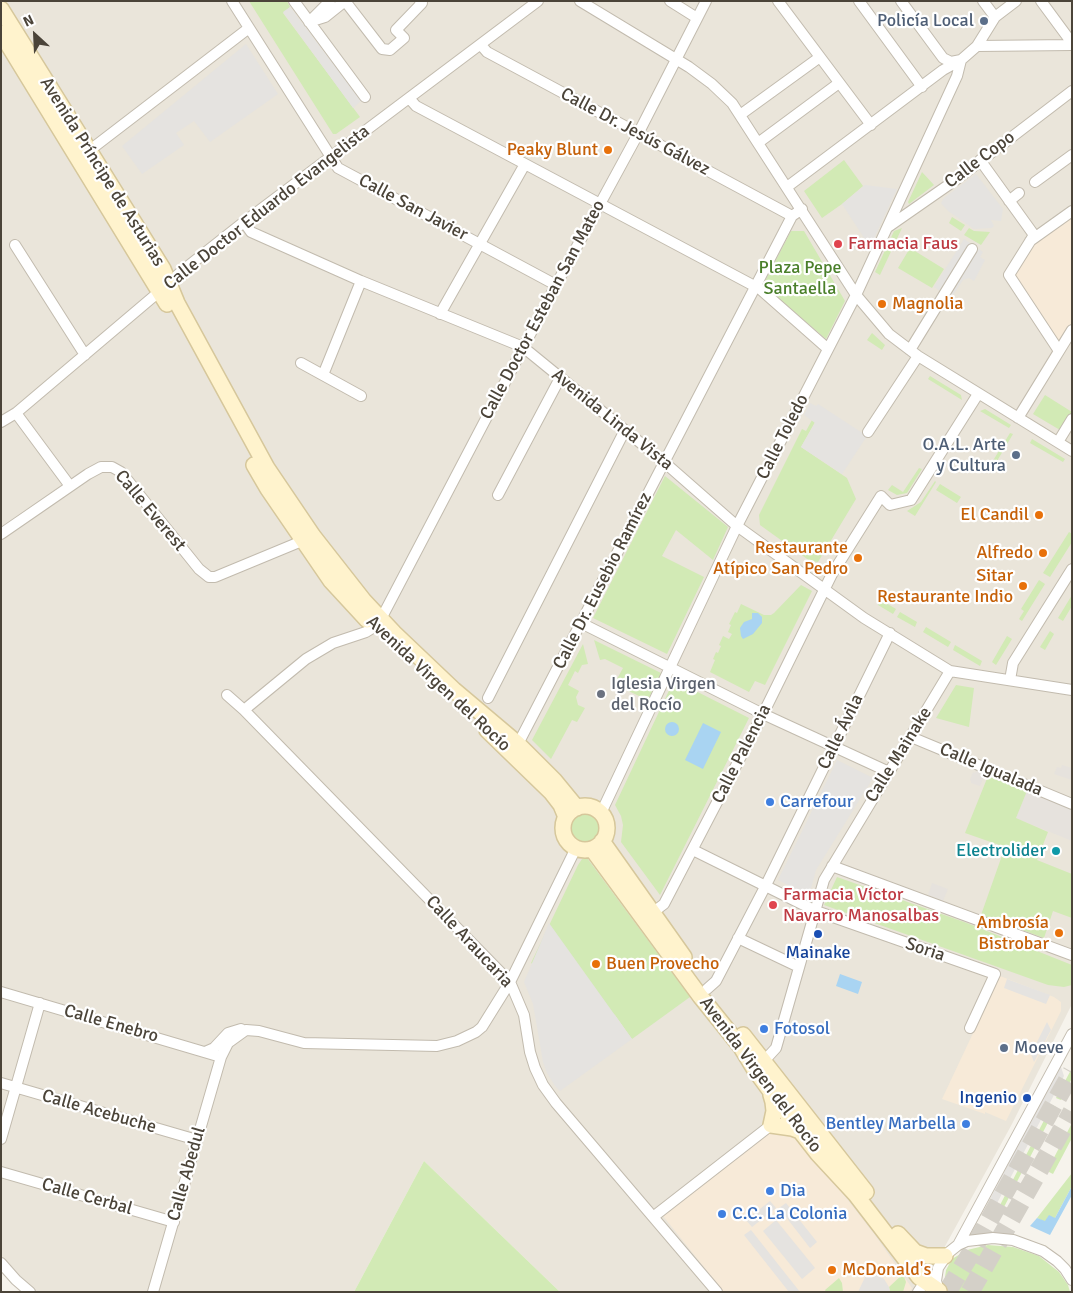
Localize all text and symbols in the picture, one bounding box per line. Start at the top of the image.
north arrow [10,10,60,60]
place label: Policía Local [877,10,974,32]
text: N [20,11,36,31]
marker: Policía Local [978,15,990,27]
street label: Avenida Príncipe de Asturias [35,73,169,271]
street label: Calle Dr. Jesús Gálvez [557,83,713,181]
street label: Calle Doctor Eduardo Evangelista [160,121,374,295]
street label: Calle Copo [941,127,1019,193]
place label: Peaky Blunt [507,139,598,161]
marker: Peaky Blunt [602,144,614,156]
street label: Calle San Javier [355,170,471,246]
street label: Calle Doctor Esteban San Mateo [476,197,610,423]
place label: Farmacia Faus [848,233,958,255]
marker: Farmacia Faus [832,238,844,250]
park label: Plaza Pepe Santaella [758,257,842,300]
place label: Magnolia [892,293,963,315]
marker: Magnolia [876,298,888,310]
street label: Avenida Linda Vista [547,364,677,476]
street label: Calle Toledo [752,391,814,483]
place label: O.A.L. Arte y Cultura [922,434,1006,476]
marker: O.A.L. Arte y Cultura [1010,449,1022,461]
street label: Calle Everest [110,466,190,556]
street label: Calle Dr. Eusebio Ramírez [549,489,657,673]
place label: El Candil [960,504,1029,526]
marker: El Candil [1033,509,1045,521]
place label: Restaurante Atípico San Pedro [713,537,848,580]
place label: Alfredo [976,542,1033,564]
marker: Alfredo [1037,547,1049,559]
marker: Restaurante Atípico San Pedro [852,552,864,564]
place label: Sitar Restaurante Indio [877,565,1013,608]
marker: Sitar Restaurante Indio [1017,580,1029,592]
street label: Avenida Virgen del Rocío [361,611,515,757]
place label: Iglesia Virgen del Rocío [611,673,716,716]
marker: Iglesia Virgen del Rocío [595,688,607,700]
street label: Calle Ávila [814,691,868,773]
street label: Calle Palencia [708,701,776,807]
street label: Calle Mainake [861,703,937,807]
street label: Calle Igualada [936,739,1046,801]
place label: Carrefour [780,791,853,813]
marker: Carrefour [764,796,776,808]
place label: Electrolider [956,840,1046,862]
marker: Electrolider [1050,845,1062,857]
place label: Farmacia Víctor Navarro Manosalbas [783,884,939,926]
street label: Calle Araucaria [421,891,517,993]
marker: Farmacia Víctor Navarro Manosalbas [767,899,779,911]
place label: Ambrosía Bistrobar [977,912,1049,954]
marker: Ambrosía Bistrobar [1053,927,1065,939]
marker: Mainake [812,928,824,940]
street label: Soria [902,933,948,967]
place label: Mainake [785,942,851,964]
place label: Buen Provecho [606,953,719,975]
marker: Buen Provecho [590,958,602,970]
street label: Avenida Virgen del Rocío [694,993,826,1157]
street label: Calle Enebro [61,1000,161,1048]
place label: Fotosol [774,1018,830,1040]
marker: Fotosol [758,1023,770,1035]
place label: Moeve [1014,1037,1064,1059]
marker: Moeve [998,1042,1010,1054]
street label: Calle Acebuche [39,1085,159,1139]
place label: Ingenio [959,1087,1017,1109]
marker: Ingenio [1021,1092,1033,1104]
place label: Bentley Marbella [825,1113,956,1135]
marker: Bentley Marbella [960,1118,972,1130]
street label: Calle Abedul [163,1124,211,1224]
street label: Calle Cerbal [39,1174,135,1220]
place label: Dia [780,1180,806,1202]
marker: Dia [764,1185,776,1197]
place label: C.C. La Colonia [732,1203,847,1225]
marker: C.C. La Colonia [716,1208,728,1220]
place label: McDonald's [842,1259,931,1281]
marker: McDonald's [826,1264,838,1276]

